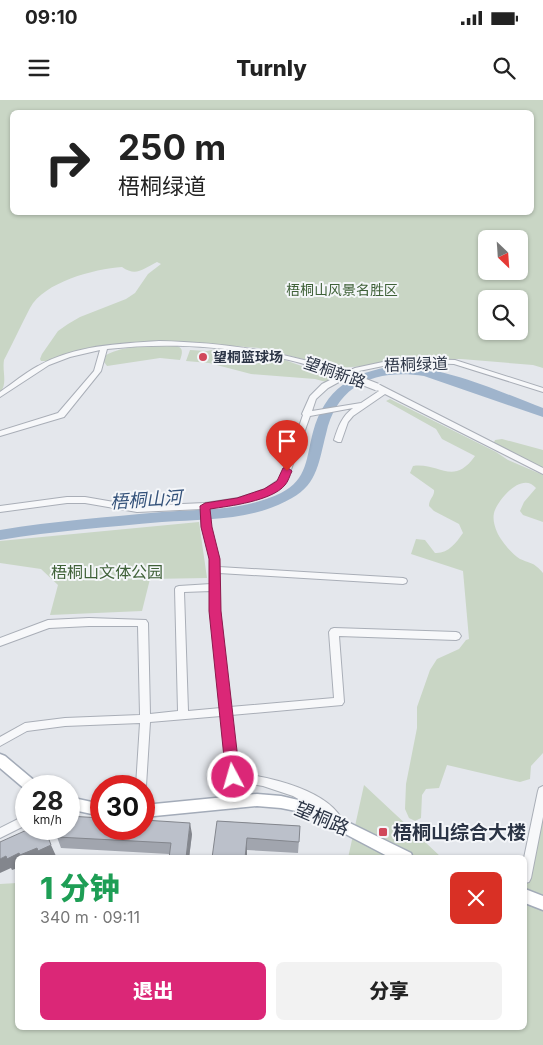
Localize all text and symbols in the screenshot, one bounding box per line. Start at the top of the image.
text: 09:10 [25,6,78,29]
icon: menu [25,54,53,82]
icon: search [490,54,518,82]
text: Turnly [236,55,307,81]
text: 250 m [118,126,226,168]
icon: right [35,130,100,195]
text: 梧桐绿道 [118,173,206,199]
north arrow [478,230,528,280]
map controls [478,230,528,340]
park label: 梧桐山风景名胜区 [286,281,398,298]
button: search [478,290,528,340]
place label: 望桐篮球场 [213,348,283,365]
marker: 望桐篮球场 [197,351,209,363]
street label: 望桐新路 [301,352,369,392]
street label: 梧桐绿道 [384,353,448,375]
pin [266,420,308,471]
icon: arrive [273,427,301,455]
water label: 梧桐山河 [109,486,186,512]
park label: 梧桐山文体公园 [51,562,163,582]
position arrow [206,750,258,802]
speed limit sign: 30 [90,775,155,840]
text: 28 [31,786,64,816]
street label: 望桐路 [291,797,353,840]
text: km/h [33,812,62,827]
place label: 梧桐山综合大楼 [393,821,526,844]
marker: 梧桐山综合大楼 [377,826,389,838]
text: 1 分钟 [40,870,120,906]
button: close [450,872,502,924]
text: 340 m · 09:11 [40,907,140,927]
button: 退出 [40,962,266,1020]
button: 分享 [276,962,502,1020]

